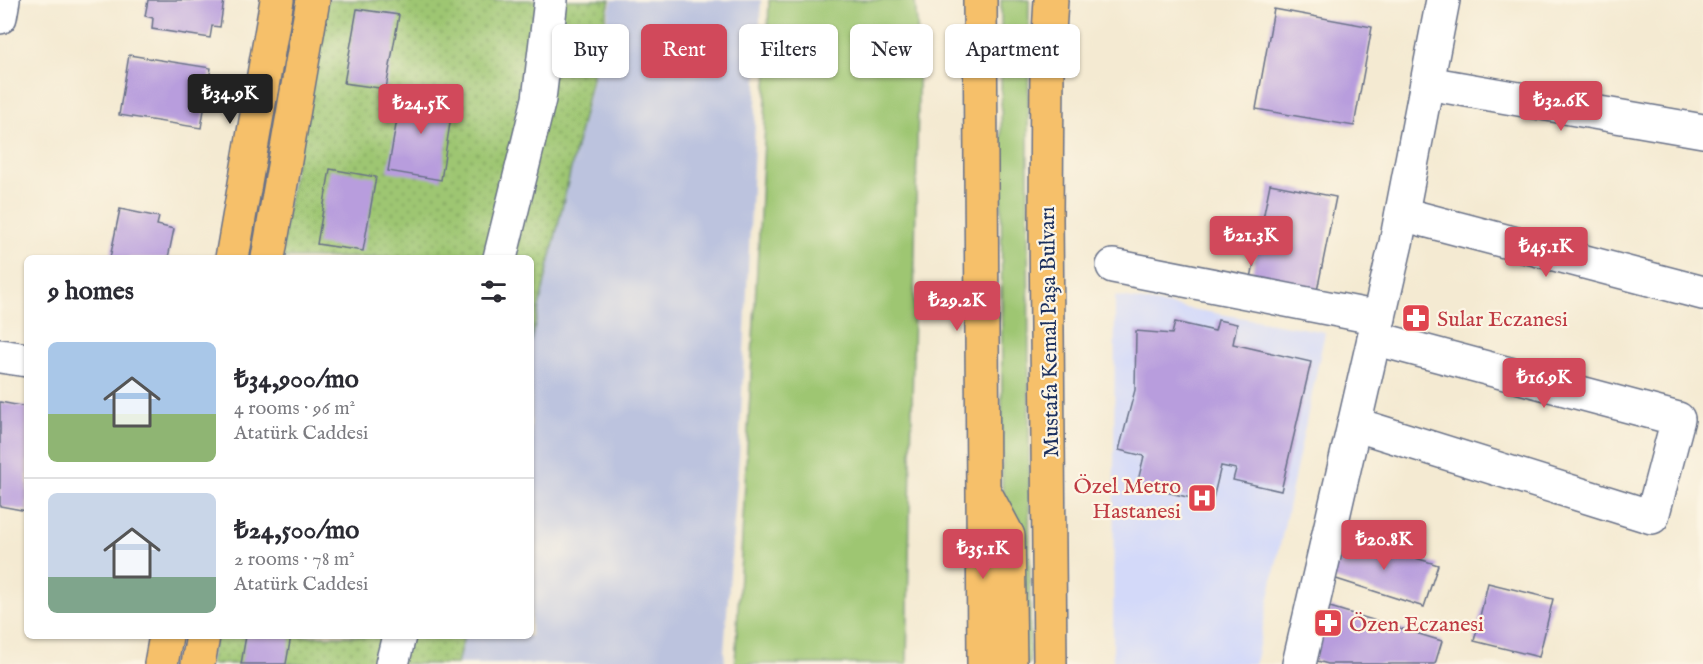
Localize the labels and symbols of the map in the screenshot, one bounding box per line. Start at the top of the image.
pin: ₺34.9K [181,74,279,125]
pin: ₺32.6K [1512,81,1610,132]
pin: ₺24.5K [372,84,470,135]
street label: Mustafa Kemal Paşa Bulvarı [1034,206,1066,458]
pin: ₺21.3K [1202,216,1300,267]
pin: ₺45.1K [1497,227,1595,278]
pin: ₺29.2K [908,281,1006,332]
pharmacy icon: Sular Eczanesi [1400,302,1432,334]
place label: Sular Eczanesi [1437,306,1568,334]
pin: ₺16.9K [1495,358,1593,409]
place label: Özel Metro Hastanesi [1074,473,1181,526]
hospital icon: Özel Metro Hastanesi [1186,482,1218,514]
pin: ₺20.8K [1335,520,1433,571]
pin: ₺35.1K [934,529,1032,580]
pharmacy icon: Özen Eczanesi [1312,607,1344,639]
place label: Özen Eczanesi [1349,611,1484,639]

